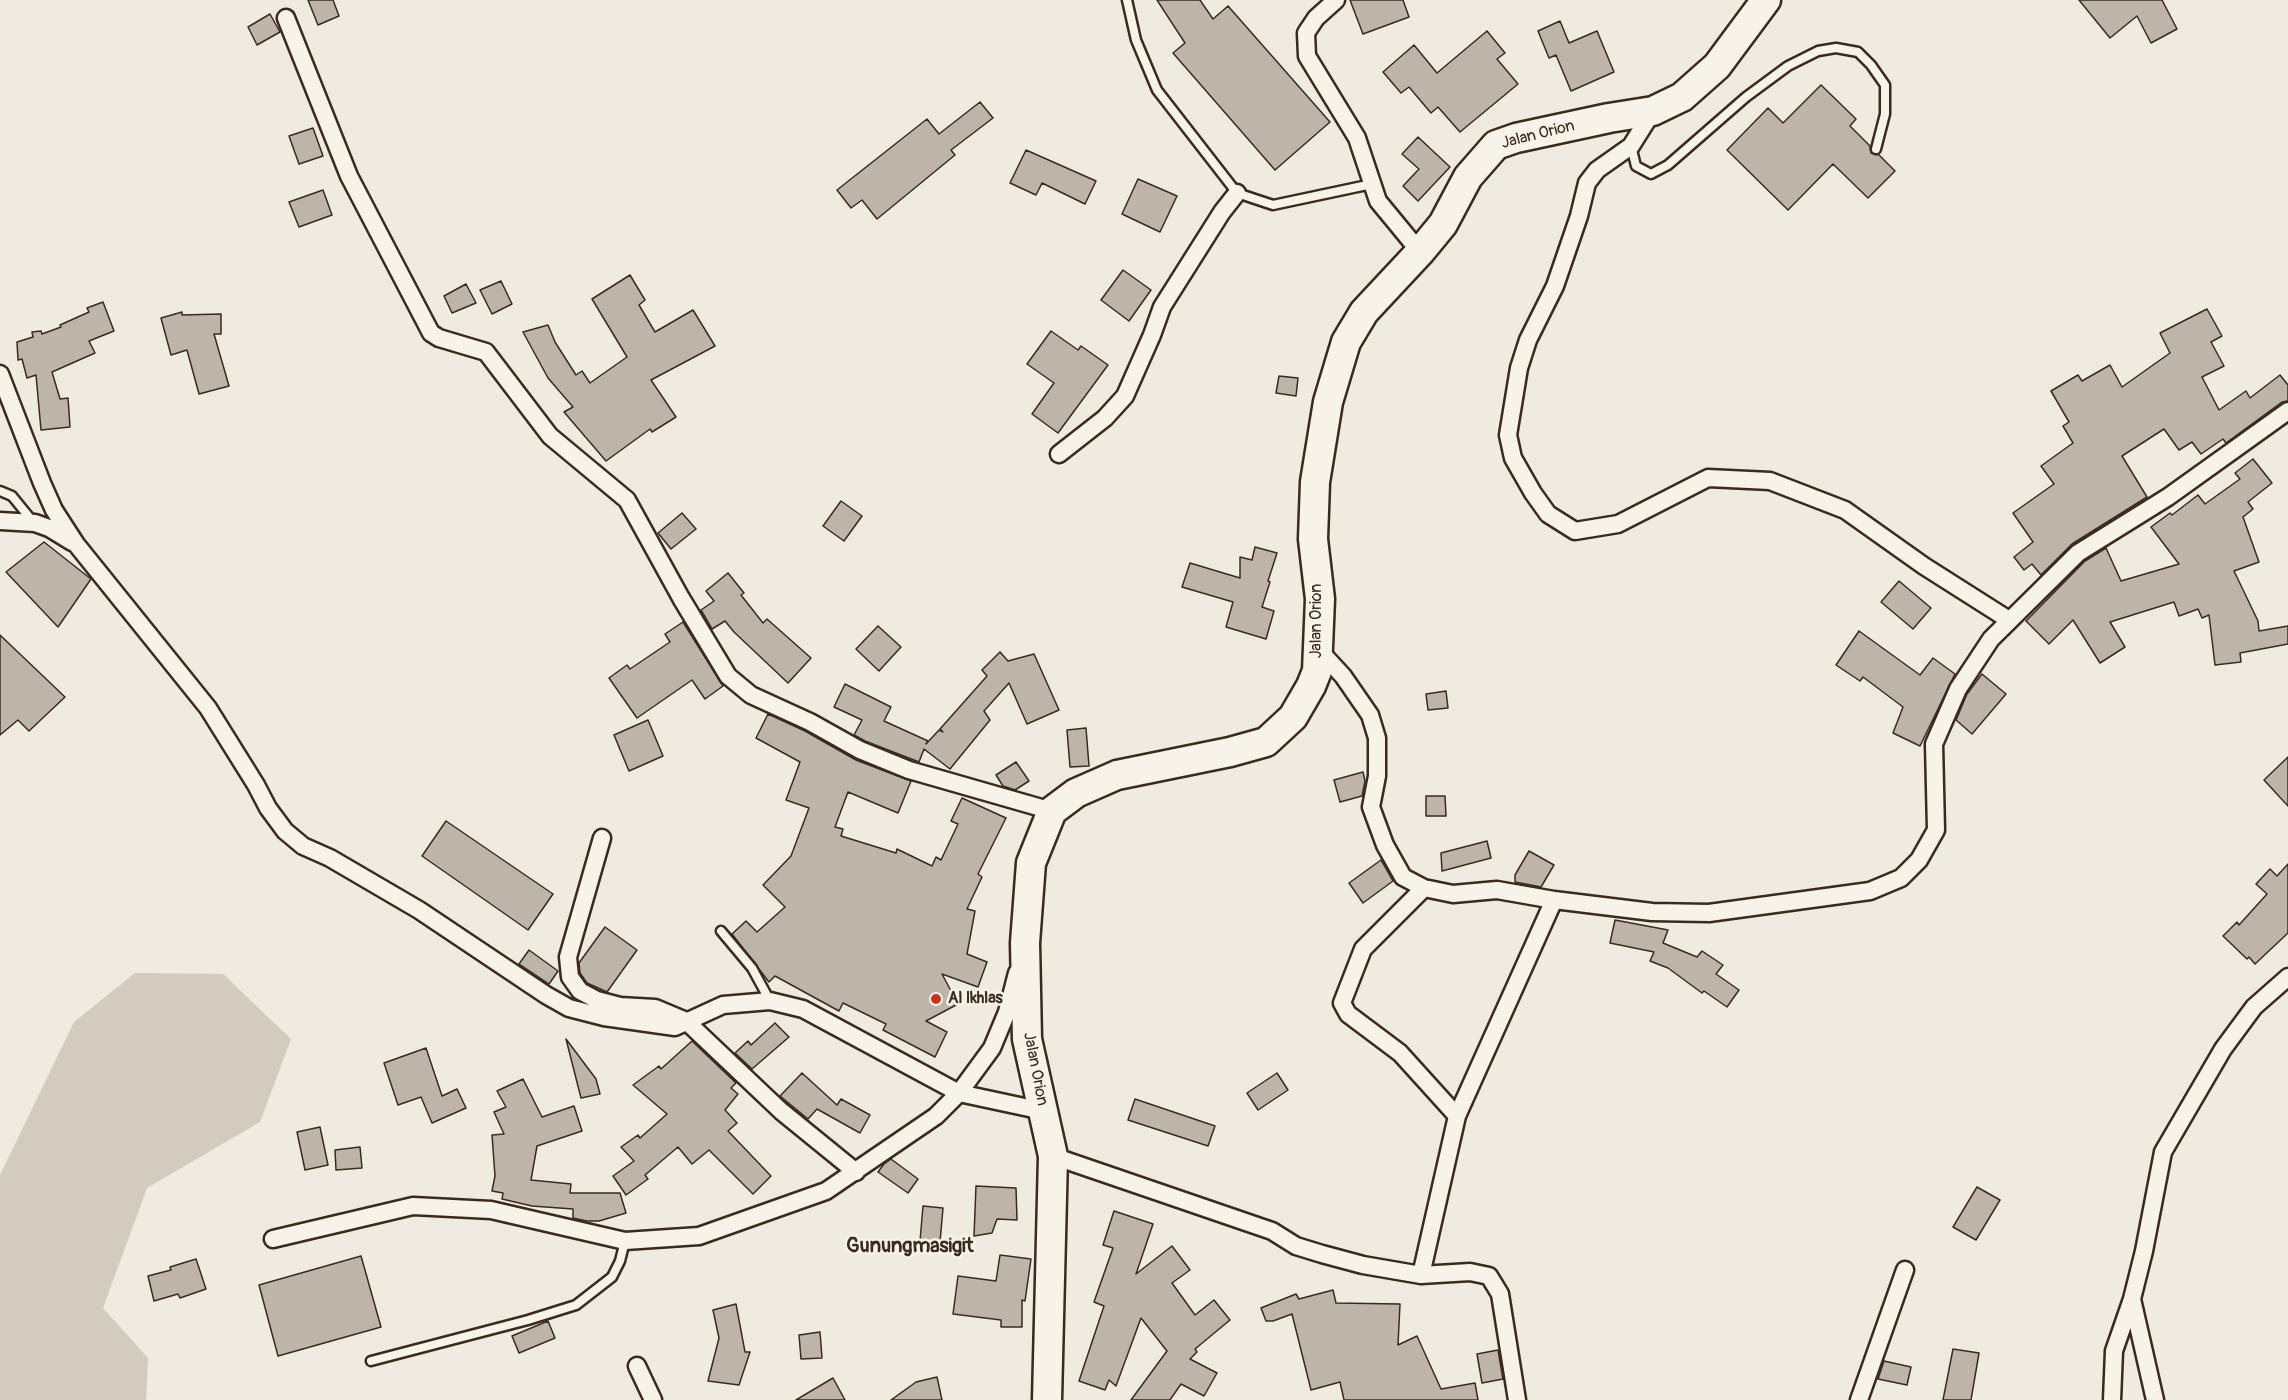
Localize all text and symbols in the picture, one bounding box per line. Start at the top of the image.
street label: Jalan Orion [1499,117,1577,153]
street label: Jalan Orion [1307,584,1327,658]
place label: Al Ikhlas [948,989,1003,1009]
marker: Al Ikhlas [929,992,943,1006]
street label: Jalan Orion [1018,1031,1052,1107]
district label: Gunungmasigit [846,1235,974,1259]

